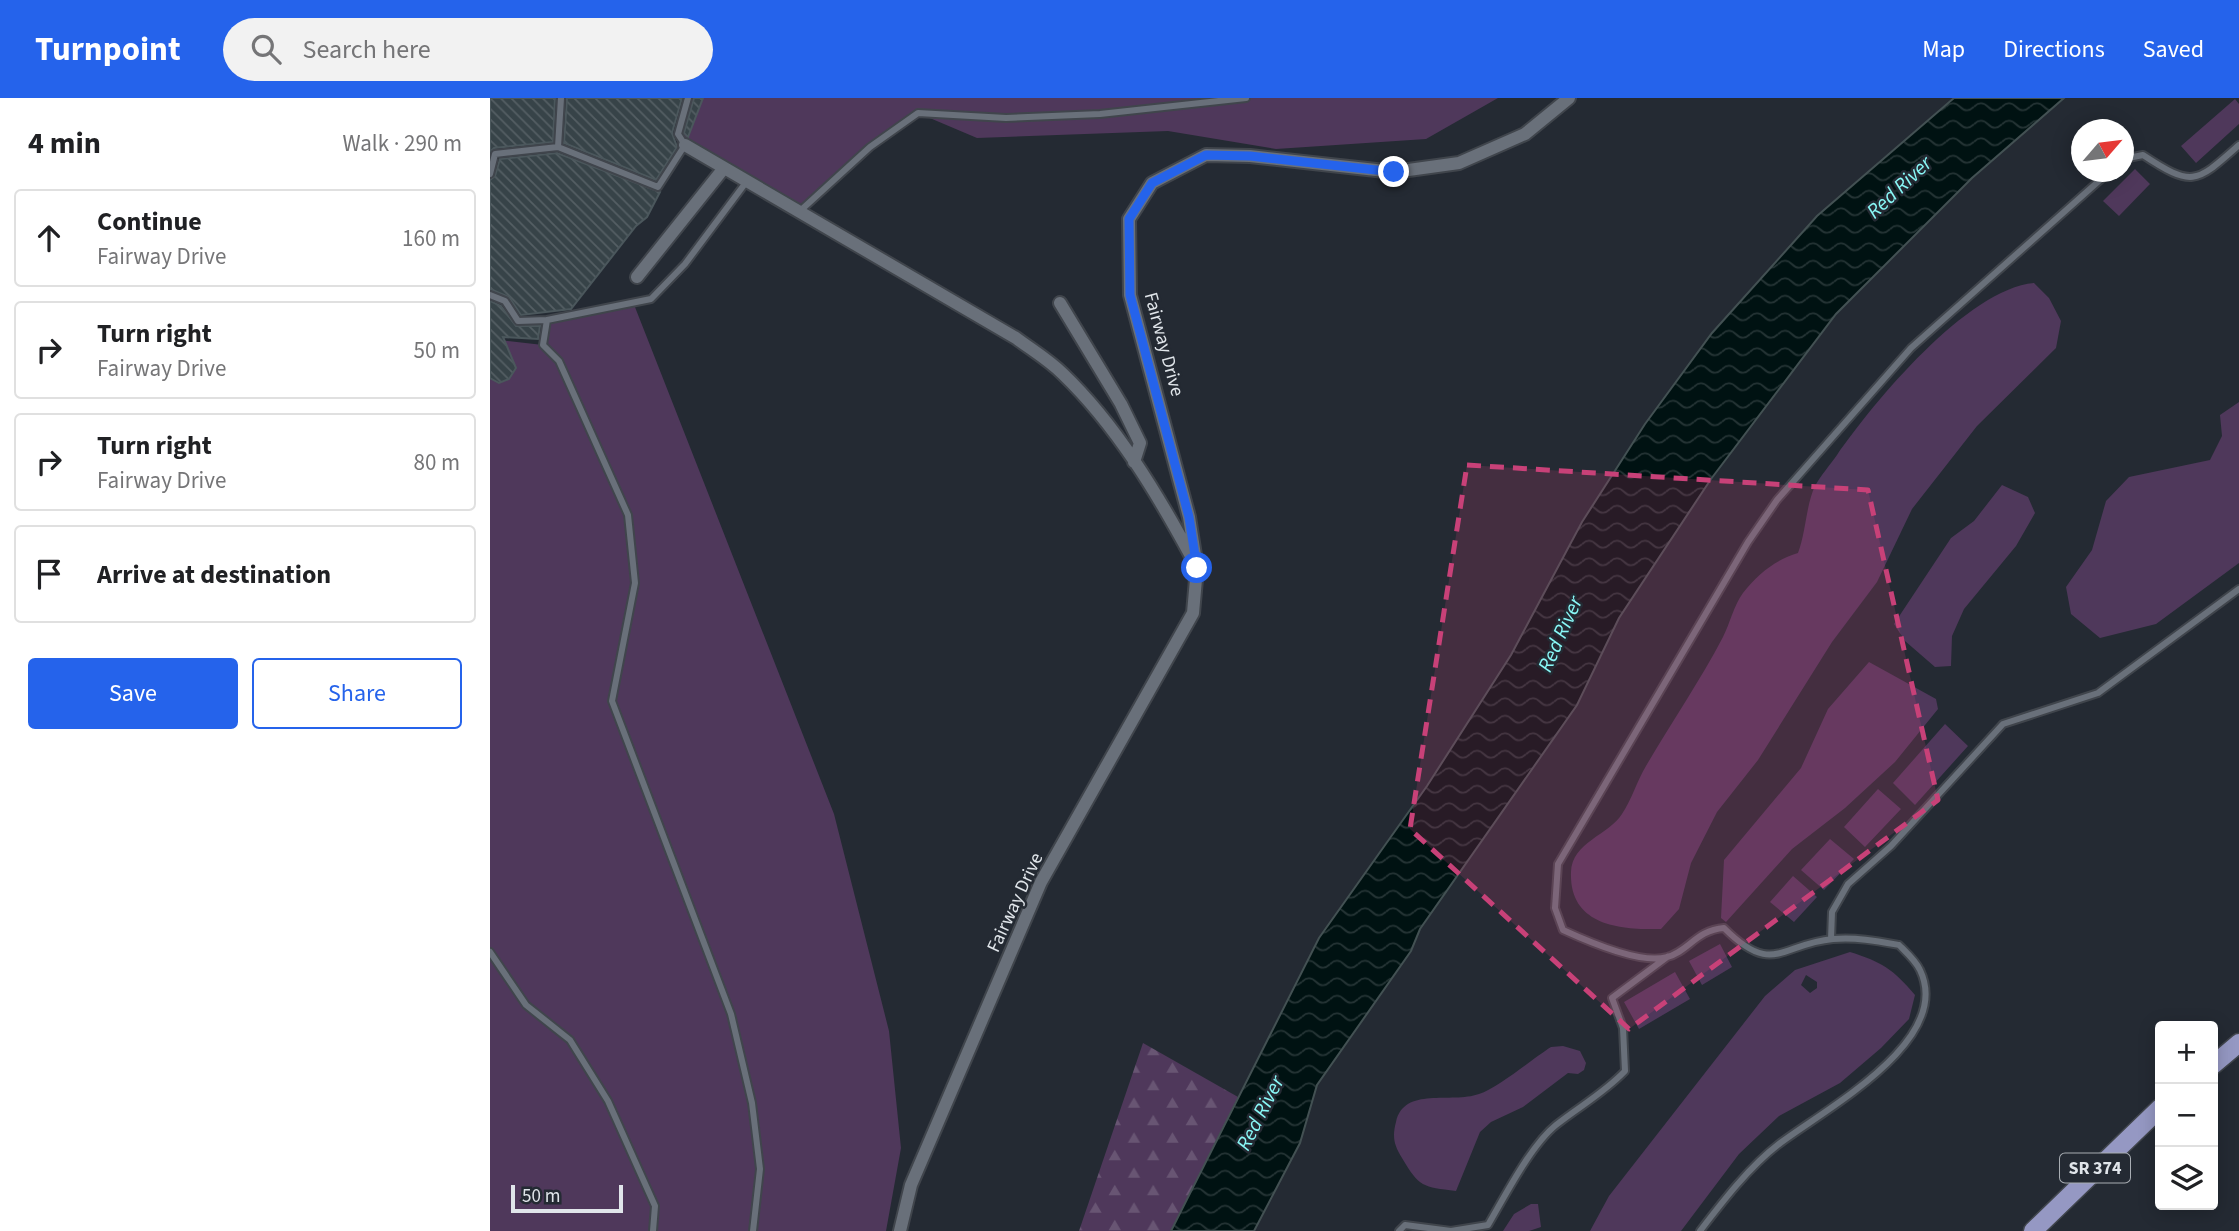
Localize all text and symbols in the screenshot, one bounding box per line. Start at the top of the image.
search box [223,18,713,81]
text: Turnpoint [35,26,181,73]
icon: search [247,30,285,68]
text: Search here [303,31,431,68]
text: Map [1922,32,1965,67]
text: Directions [2003,32,2105,67]
text: Saved [2143,32,2204,67]
north arrow [2071,119,2134,182]
text: 4 min [28,122,101,165]
text: Walk · 290 m [343,127,462,160]
water label: Red River [1859,148,1939,225]
route end [1378,156,1409,187]
text: Continue [97,203,202,240]
icon: ahead [30,219,68,257]
text: 160 m [402,222,460,255]
text: Fairway Drive [97,240,226,273]
street label: Fairway Drive [1137,289,1190,399]
text: Turn right [97,315,212,352]
icon: right [30,331,68,369]
text: 50 m [413,334,460,367]
text: Fairway Drive [97,352,226,385]
text: Turn right [97,427,212,464]
icon: right [30,443,68,481]
text: 80 m [413,446,460,479]
text: Fairway Drive [97,464,226,497]
route start [1181,552,1212,583]
icon: arrive [30,555,68,593]
text: Arrive at destination [97,556,331,593]
water label: Red River [1530,591,1590,677]
button: Save [28,658,238,729]
button: Share [252,658,462,729]
street label: Fairway Drive [981,849,1050,957]
map controls [2155,1021,2218,1210]
button: + [2155,1021,2218,1084]
water label: Red River [1228,1070,1292,1156]
button: − [2155,1084,2218,1147]
button: layers [2155,1147,2218,1210]
road number: SR 374 [2060,1154,2130,1182]
scale bar [511,1182,623,1214]
text: 50 m [522,1183,560,1210]

